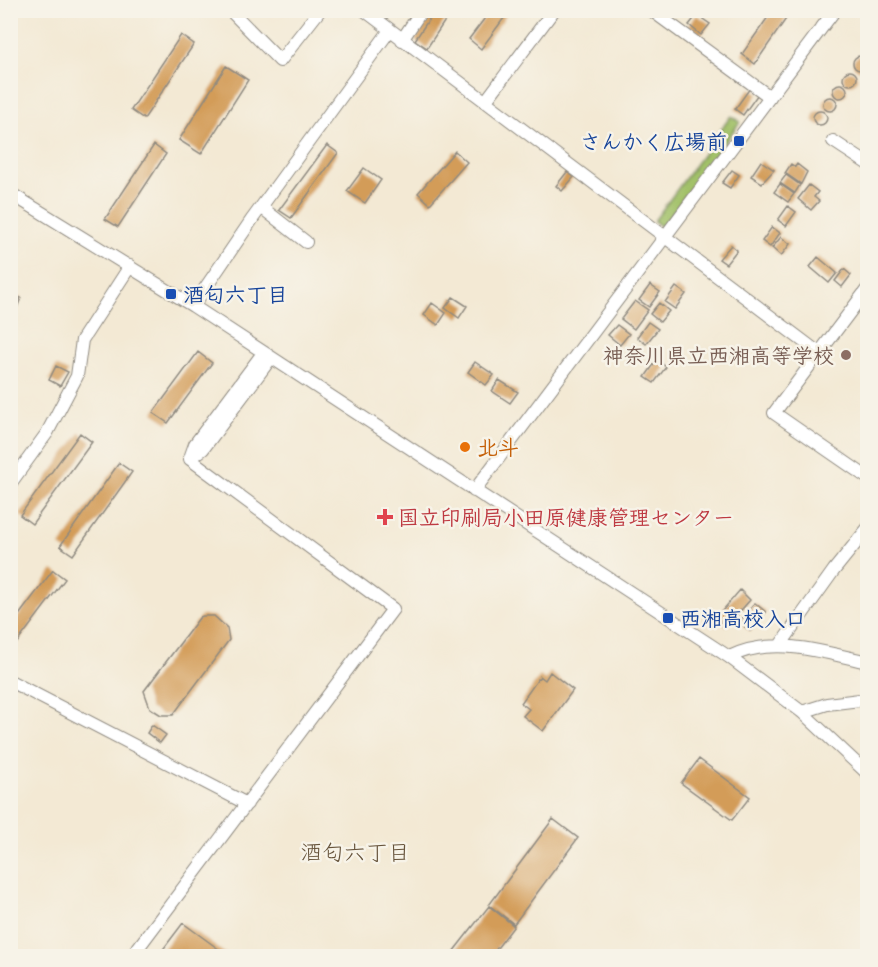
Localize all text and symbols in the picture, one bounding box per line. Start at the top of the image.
place label: さんかく広場前 [580,128,727,155]
marker: さんかく広場前 [732,134,746,148]
place label: 酒匂六丁目 [183,281,288,308]
marker: 酒匂六丁目 [164,287,178,301]
place label: 神奈川県立西湘高等学校 [603,342,834,369]
marker: 神奈川県立西湘高等学校 [839,348,853,362]
place label: 北斗 [477,434,519,461]
marker: 北斗 [458,440,472,454]
place label: 国立印刷局小田原健康管理センター [398,504,734,531]
marker: 国立印刷局小田原健康管理センター [376,508,394,526]
place label: 西湘高校入口 [680,605,806,632]
marker: 西湘高校入口 [661,611,675,625]
district label: 酒匂六丁目 [300,838,410,866]

